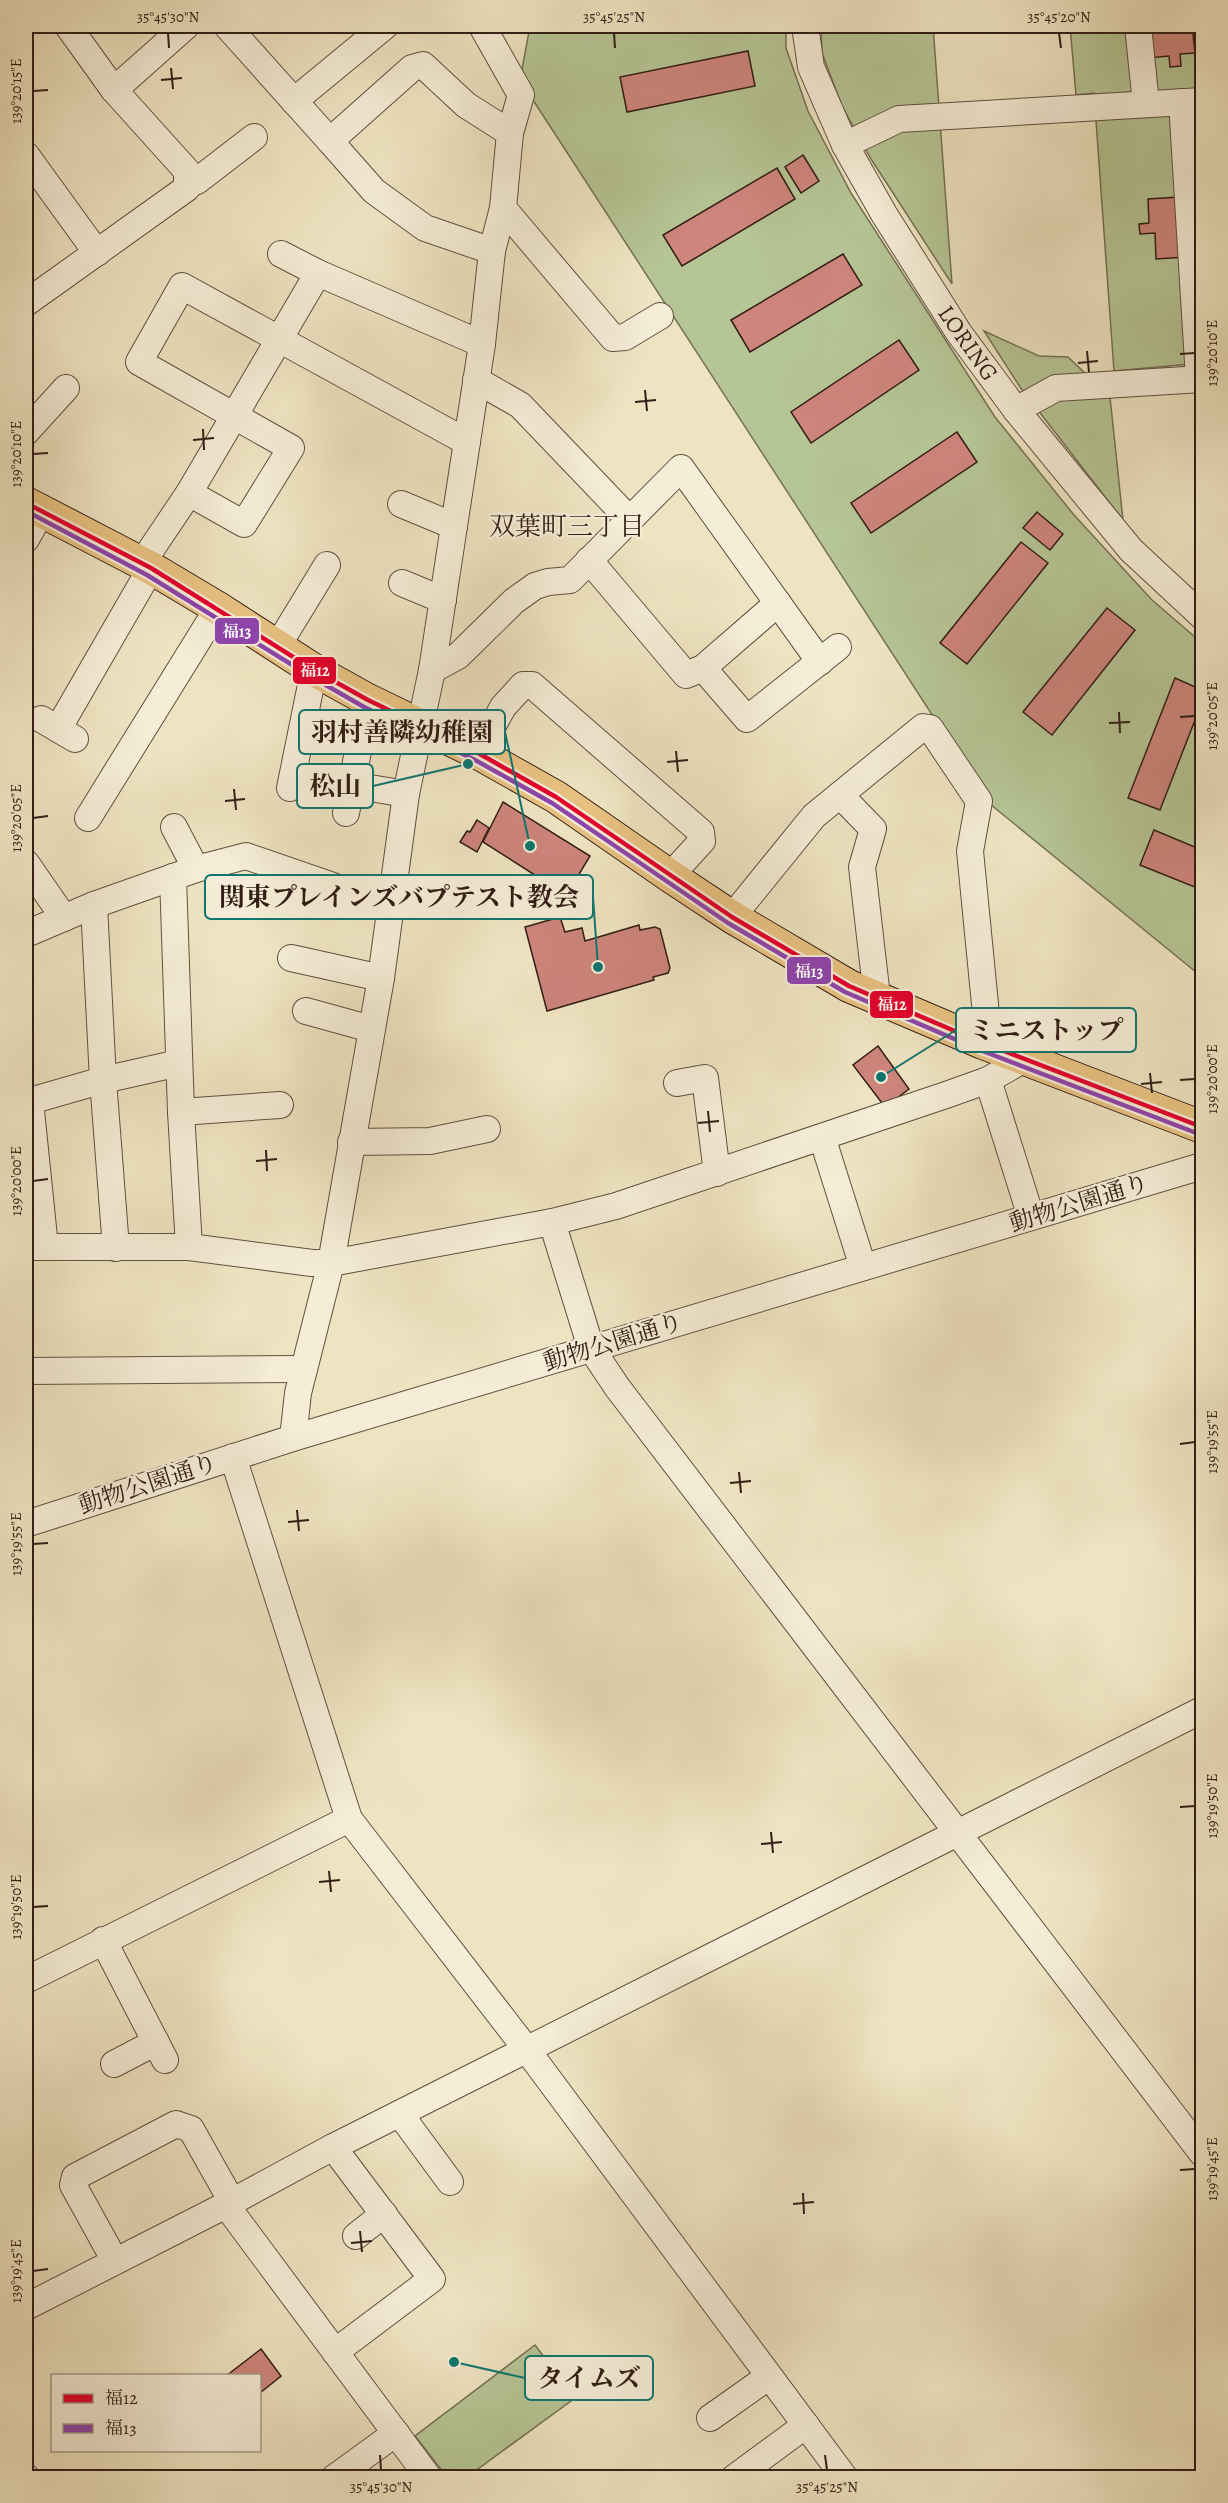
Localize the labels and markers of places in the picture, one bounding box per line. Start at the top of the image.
callout: 羽村善隣幼稚園 [299,710,505,754]
callout: 松山 [297,764,373,808]
callout: 関東プレインズバプテスト教会 [205,875,593,919]
callout: ミニストップ [956,1008,1136,1052]
callout: タイムズ [525,2356,653,2400]

